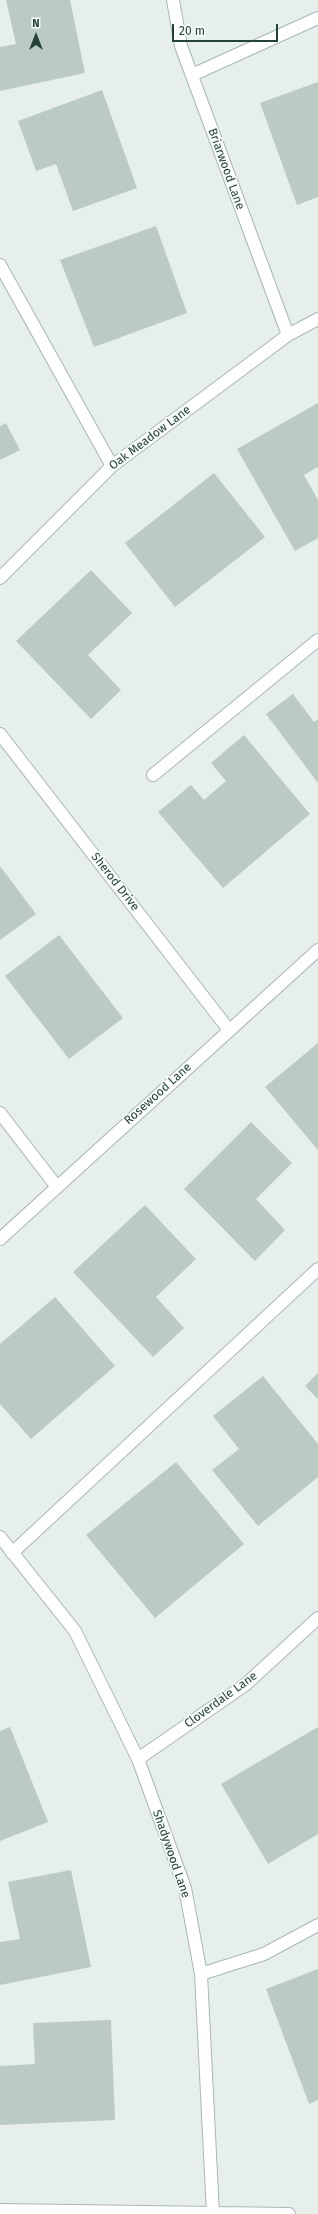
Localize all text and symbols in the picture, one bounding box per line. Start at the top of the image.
north arrow [16,16,56,56]
scale bar [174,16,280,42]
text: N [32,17,40,30]
text: 20 m [179,24,205,38]
street label: Briarwood Lane [205,126,247,212]
street label: Oak Meadow Lane [106,403,194,473]
street label: Sherod Drive [88,850,142,914]
street label: Rosewood Lane [122,1060,194,1128]
street label: Cloverdale Lane [182,1669,260,1731]
street label: Shadywood Lane [149,1808,193,1900]

